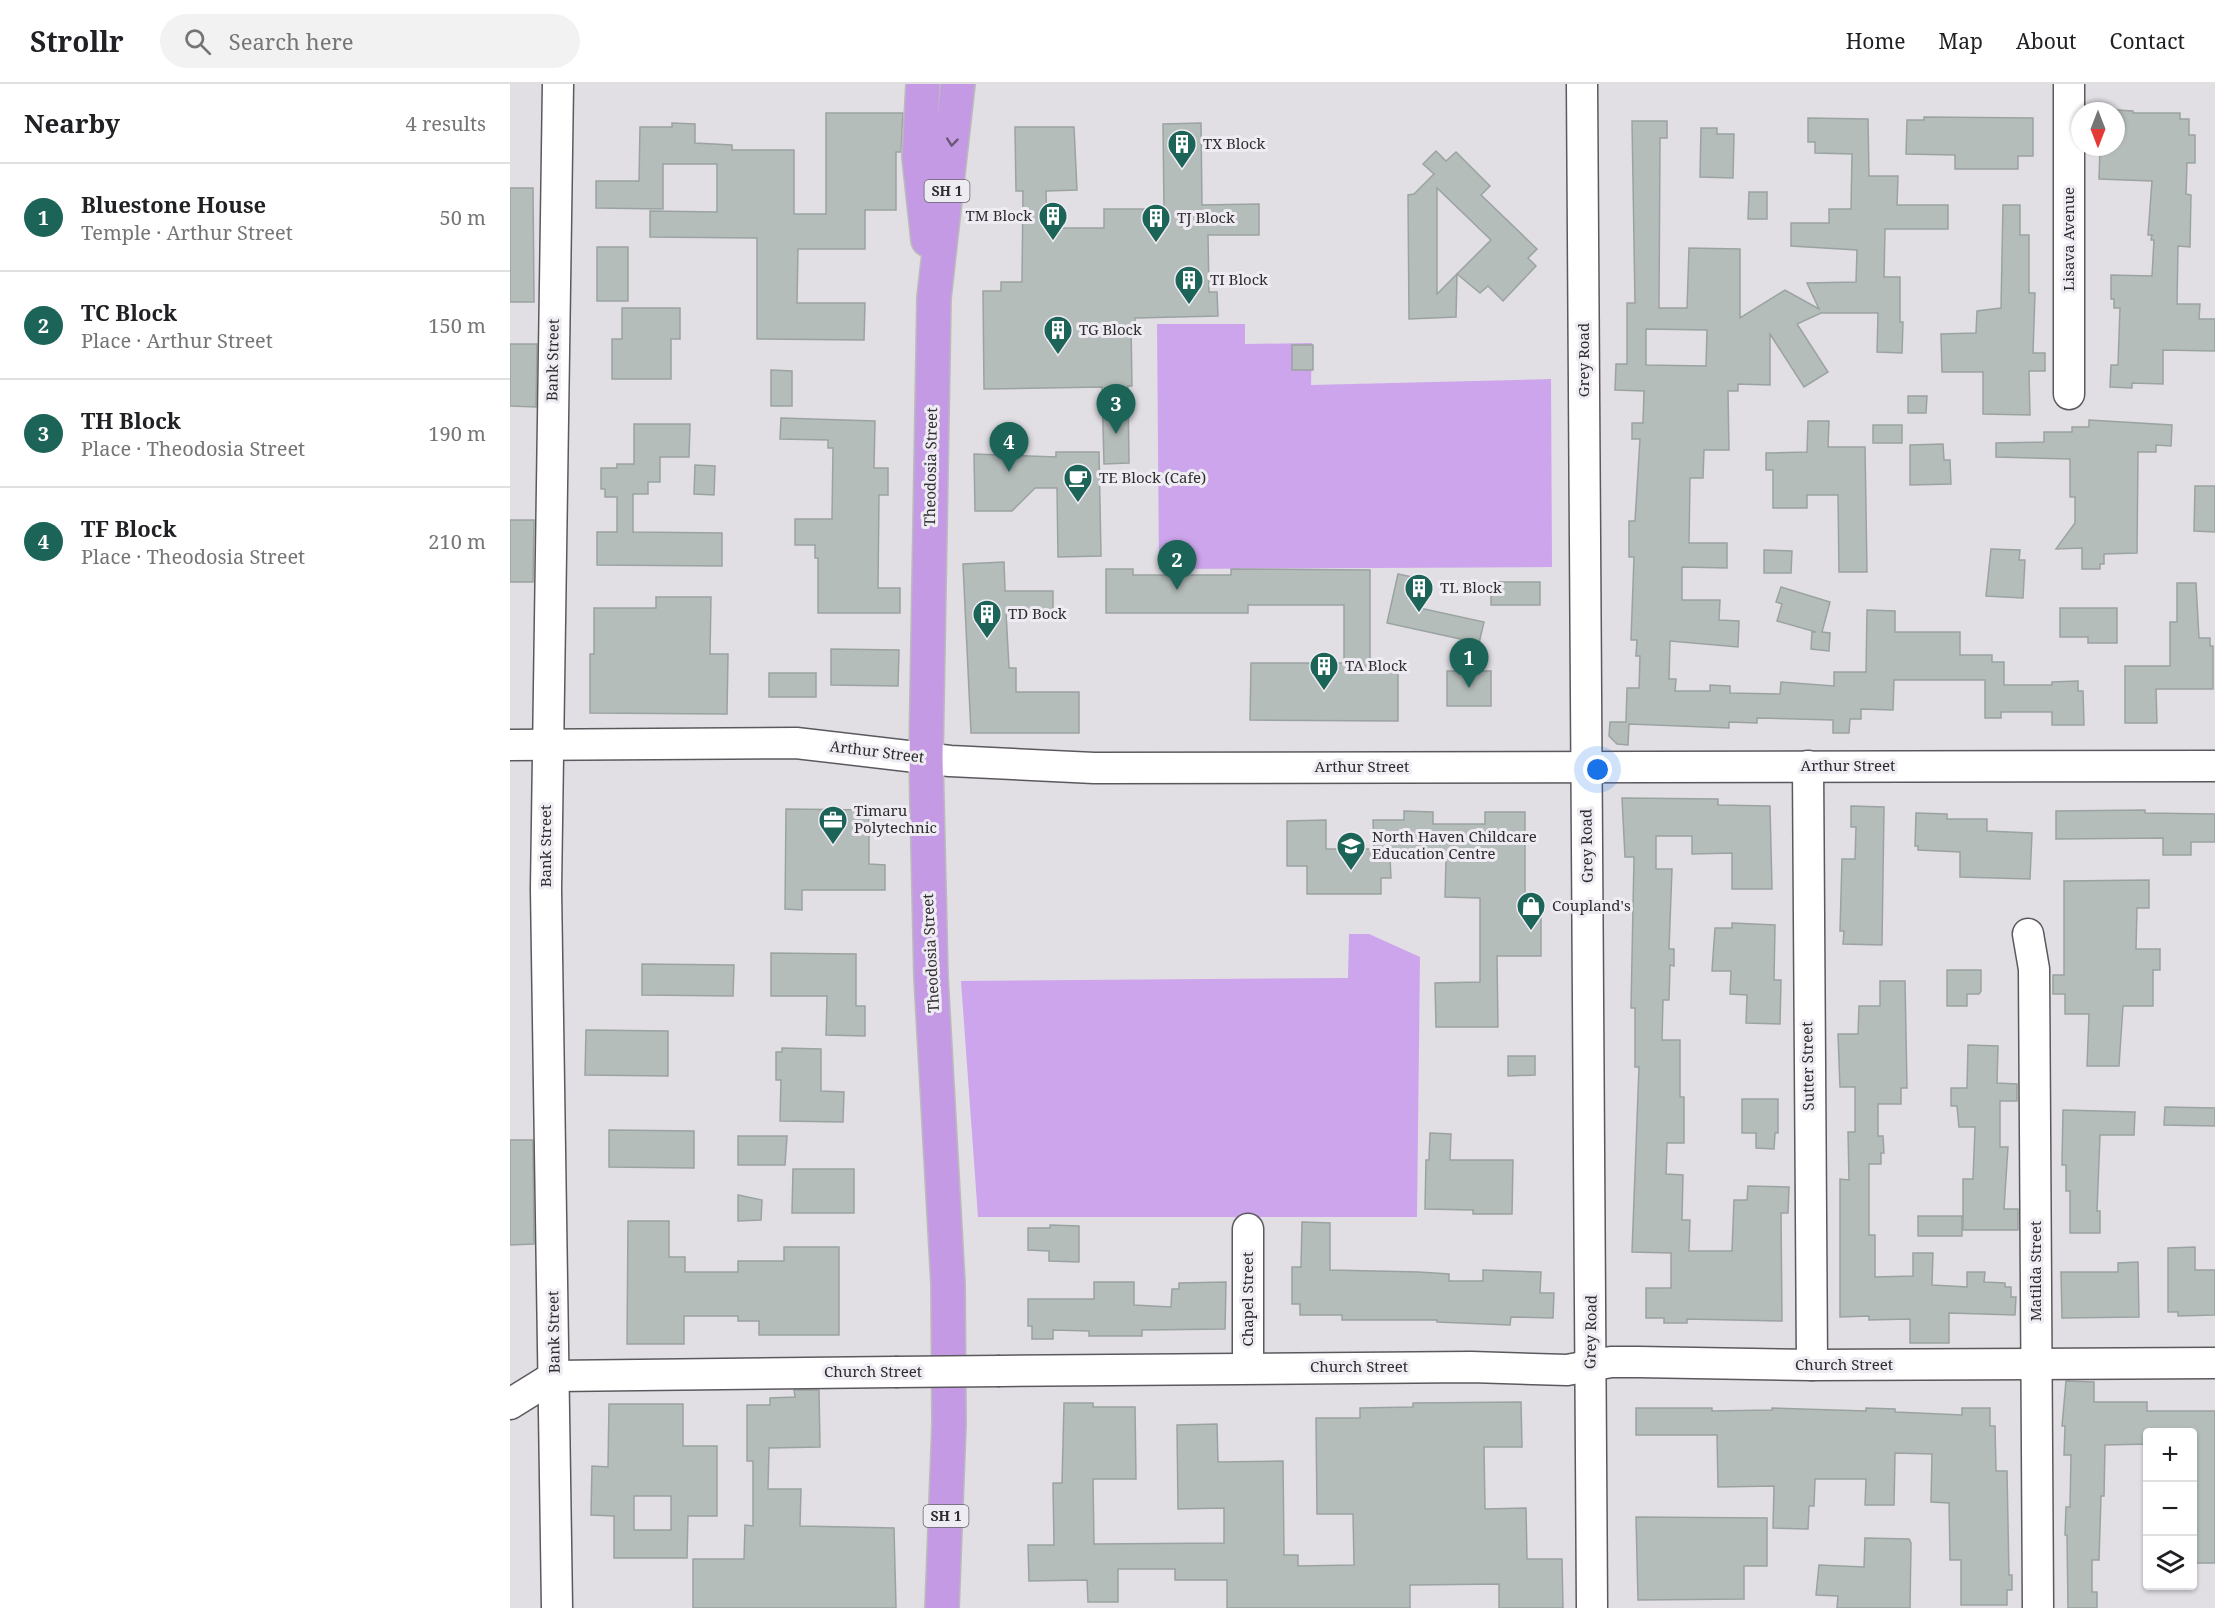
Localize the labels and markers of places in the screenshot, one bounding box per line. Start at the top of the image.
building icon: TX Block [1166,128,1198,170]
place label: TX Block [1203,133,1265,153]
building icon: TM Block [1037,200,1069,242]
building icon: TJ Block [1140,202,1172,244]
place label: TM Block [966,205,1032,225]
place label: TJ Block [1177,207,1235,227]
building icon: TI Block [1173,264,1205,306]
place label: TI Block [1210,269,1268,289]
building icon: TG Block [1042,314,1074,356]
place label: TG Block [1079,319,1142,339]
pin: 3 [1096,384,1136,434]
pin: 4 [990,422,1028,472]
cafe icon: TE Block (Cafe) [1062,462,1094,504]
place label: TE Block (Cafe) [1099,467,1206,487]
pin: 2 [1158,540,1196,590]
building icon: TL Block [1403,572,1435,614]
place label: TL Block [1440,577,1502,597]
building icon: TD Bock [971,598,1003,640]
place label: TD Bock [1008,603,1067,623]
pin: 1 [1450,638,1488,688]
building icon: TA Block [1308,650,1340,692]
place label: TA Block [1345,655,1407,675]
place label: Timaru Polytechnic [854,800,937,837]
office icon: Timaru Polytechnic [817,804,849,846]
place label: North Haven Childcare Education Centre [1372,826,1537,863]
school or university icon: North Haven Childcare Education Centre [1335,830,1367,872]
shop icon: Coupland's [1515,890,1547,932]
place label: Coupland's [1552,895,1631,915]

